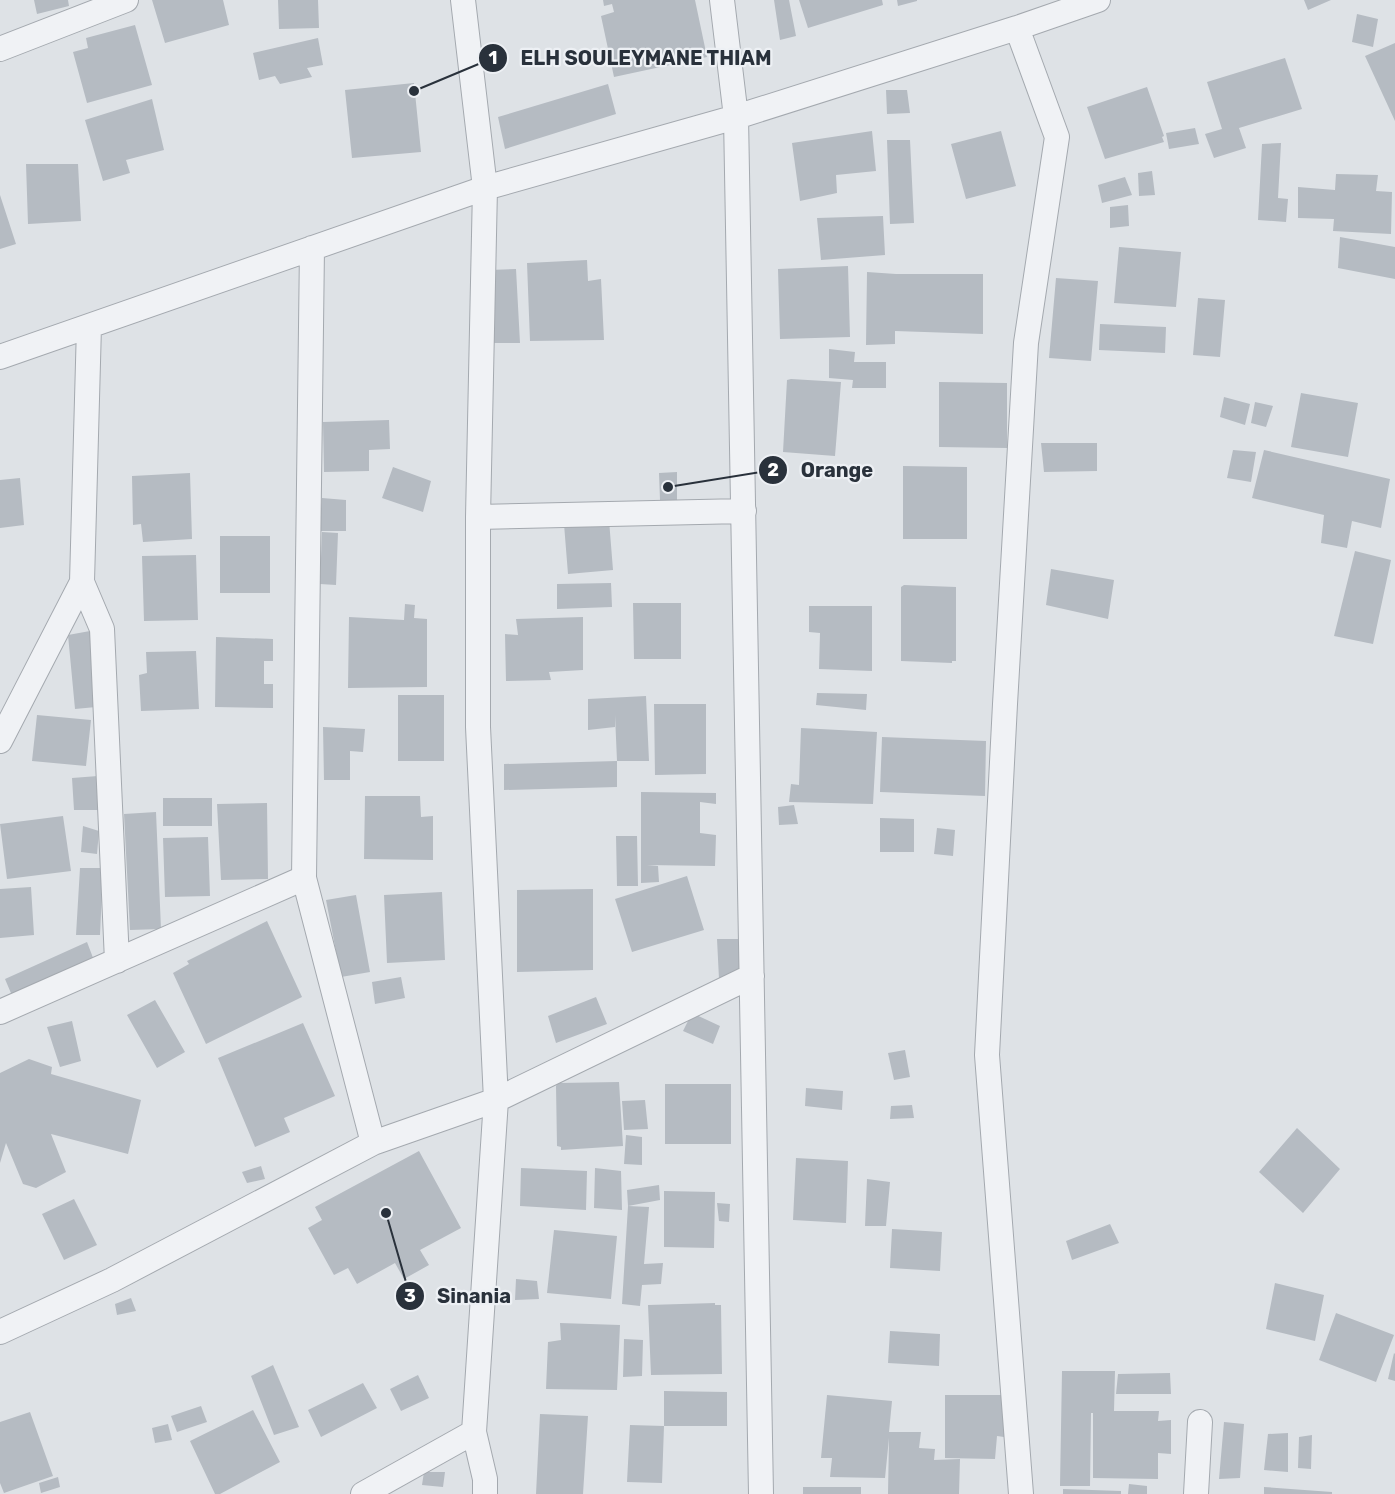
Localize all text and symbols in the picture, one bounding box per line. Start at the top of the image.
callout: ELH SOULEYMANE THIAM [478,39,784,77]
text: ELH SOULEYMANE THIAM [521,46,771,70]
text: 1 [489,47,497,69]
callout: Orange [758,451,885,489]
text: Orange [801,458,873,482]
text: 2 [767,459,779,481]
callout: Sinania [395,1277,523,1315]
text: Sinania [437,1284,511,1308]
text: 3 [404,1285,416,1307]

